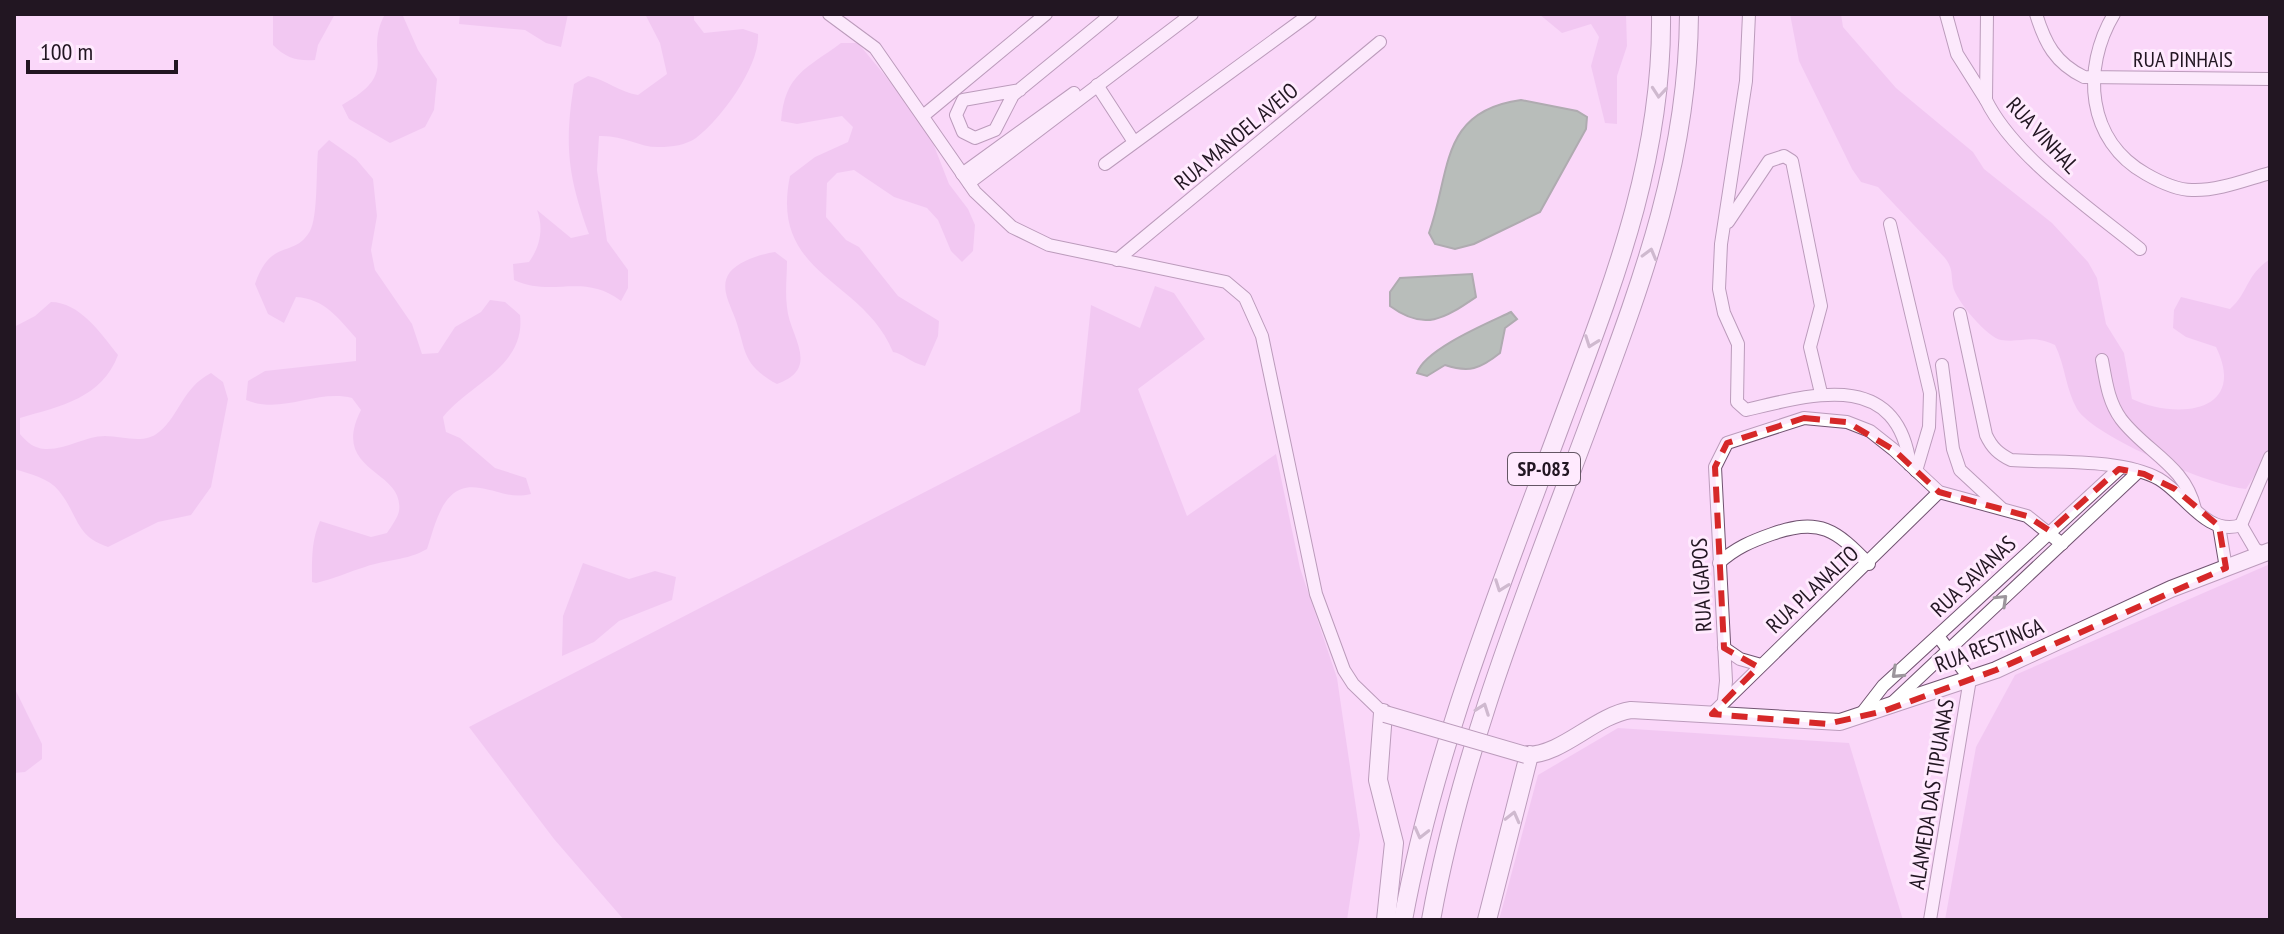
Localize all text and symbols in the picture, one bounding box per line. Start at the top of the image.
scale bar [28,24,176,74]
text: 100 m [40,36,93,67]
street label: RUA PINHAIS [2133,45,2233,73]
street label: RUA MANOEL AVEIO [1168,76,1304,196]
one-way arrow [1651,86,1668,99]
street label: RUA VINHAL [2001,91,2085,179]
one-way arrow [1641,248,1657,262]
one-way arrow [1584,334,1601,348]
road number: SP-083 [1508,453,1580,485]
street label: RUA SAVANAS [1924,529,2022,623]
street label: RUA IGAPOS [1685,537,1717,633]
street label: RUA PLANALTO [1760,539,1864,639]
one-way arrow [1494,578,1511,592]
one-way arrow [1993,595,2008,609]
street label: RUA RESTINGA [1931,611,2048,678]
one-way arrow [1892,664,1906,679]
street label: ALAMEDA DAS TIPUANAS [1902,697,1960,891]
one-way arrow [1474,703,1490,717]
one-way arrow [1504,811,1521,825]
one-way arrow [1413,825,1430,839]

